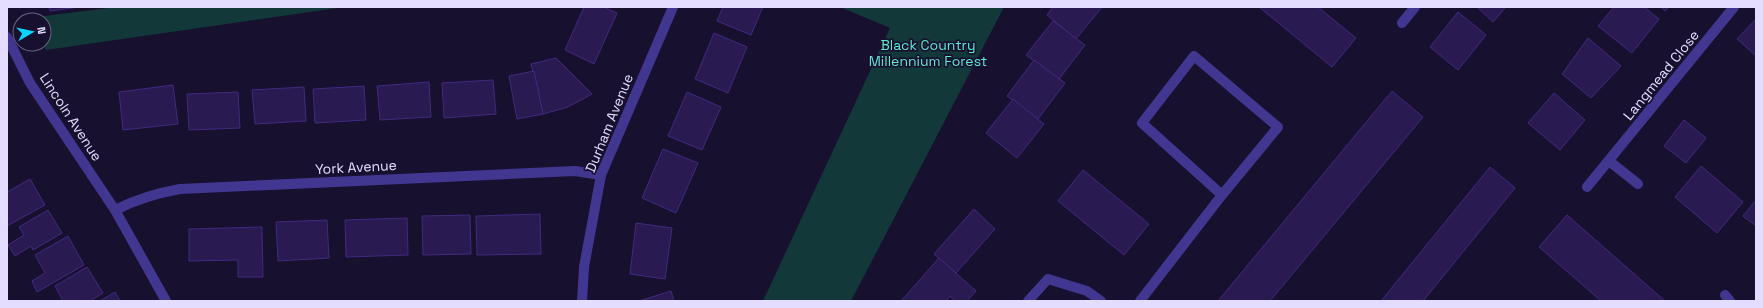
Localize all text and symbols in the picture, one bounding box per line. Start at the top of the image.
north arrow [12,12,52,52]
text: N [34,26,49,35]
street label: Langmead Close [1619,26,1703,124]
park label: Black Country Millennium Forest [869,36,987,70]
street label: Lincoln Avenue [36,70,106,164]
street label: Durham Avenue [581,71,637,175]
street label: York Avenue [315,156,397,178]

